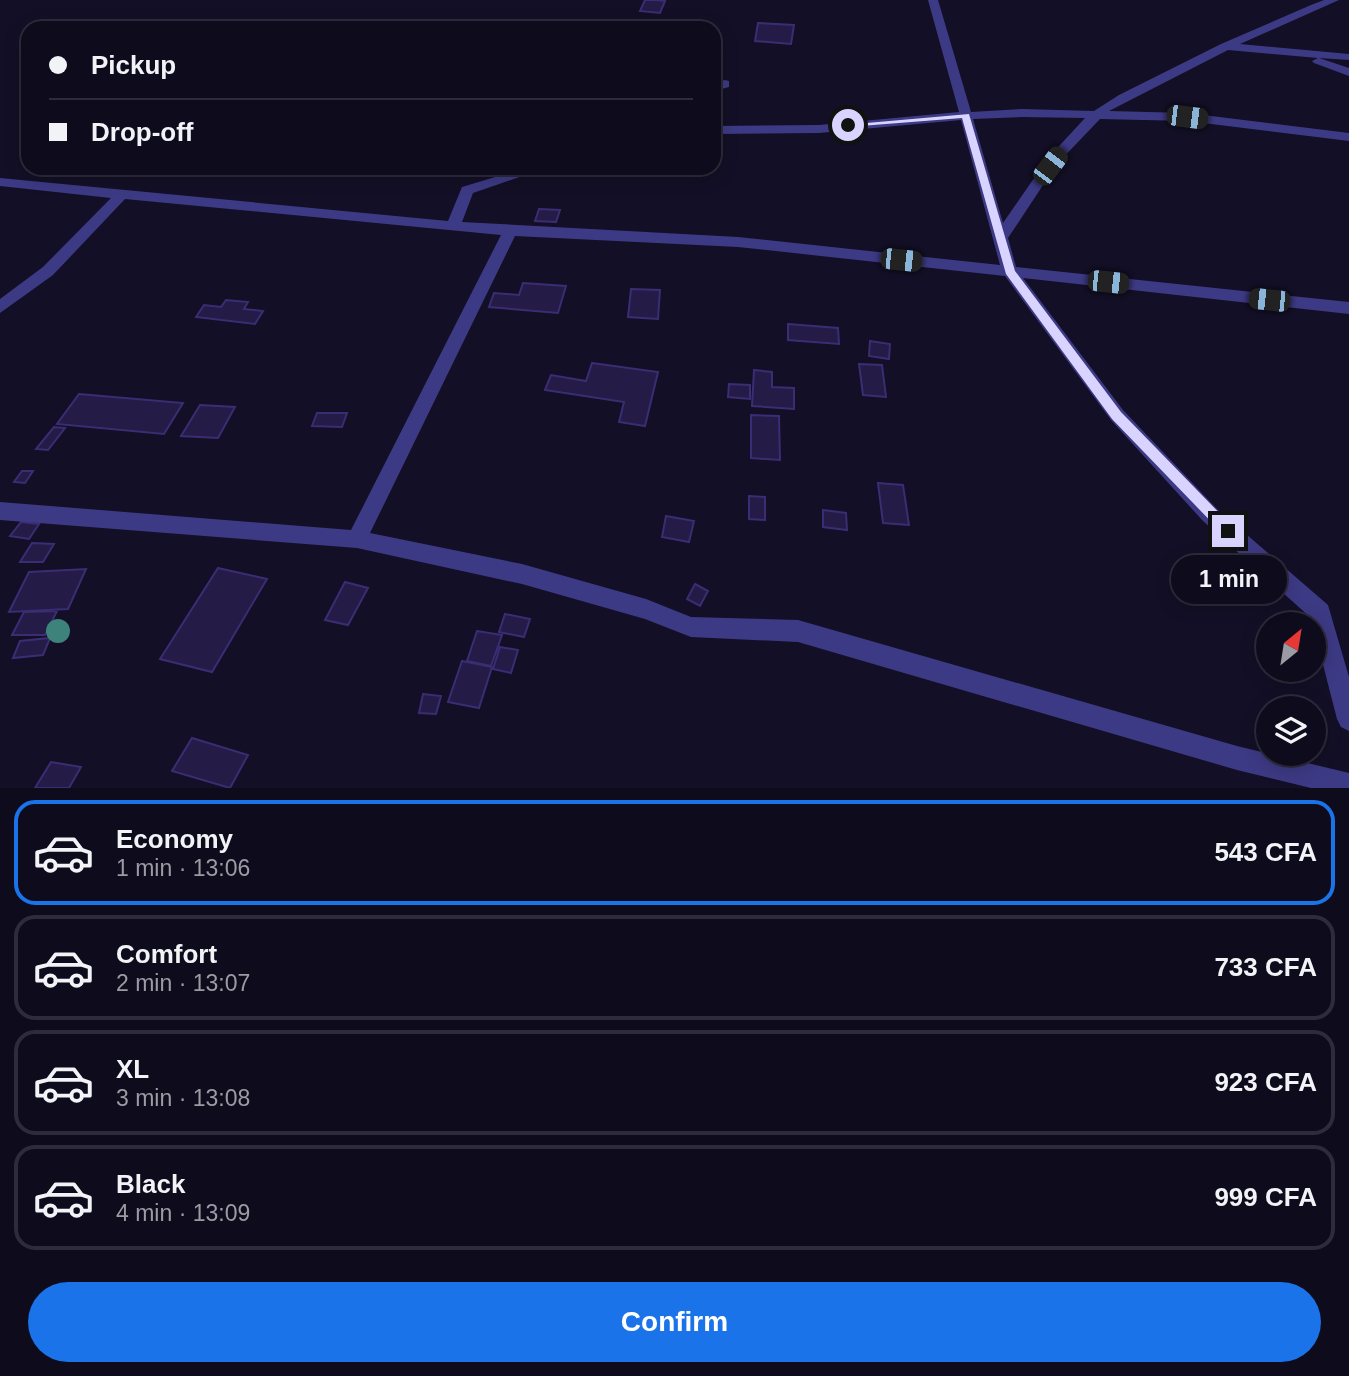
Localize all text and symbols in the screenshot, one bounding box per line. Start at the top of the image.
text: Pickup [91,50,176,80]
car [1165,104,1210,130]
route start [832,109,864,141]
text: Drop-off [91,117,194,147]
car [1029,143,1072,189]
car [880,247,923,273]
car [1087,269,1130,295]
car [1248,287,1291,313]
route end [1212,515,1244,547]
callout: 1 min [1170,556,1286,604]
text: 1 min [1199,566,1259,592]
north arrow [1256,612,1326,682]
map controls [1256,612,1326,766]
button: layers [1256,696,1326,766]
icon: car [32,821,95,884]
text: Economy [116,824,233,854]
text: 543 CFA [1214,837,1317,867]
text: 1 min · 13:06 [116,855,250,881]
icon: car [32,936,95,999]
text: Comfort [116,939,217,969]
text: 733 CFA [1214,952,1317,982]
text: 2 min · 13:07 [116,970,250,996]
icon: car [32,1051,95,1114]
text: XL [116,1054,149,1084]
text: 923 CFA [1214,1067,1317,1097]
text: 3 min · 13:08 [116,1085,250,1111]
icon: car [32,1166,95,1229]
text: Black [116,1169,185,1199]
text: 999 CFA [1214,1182,1317,1212]
text: 4 min · 13:09 [116,1200,250,1226]
button: Confirm [28,1282,1321,1362]

